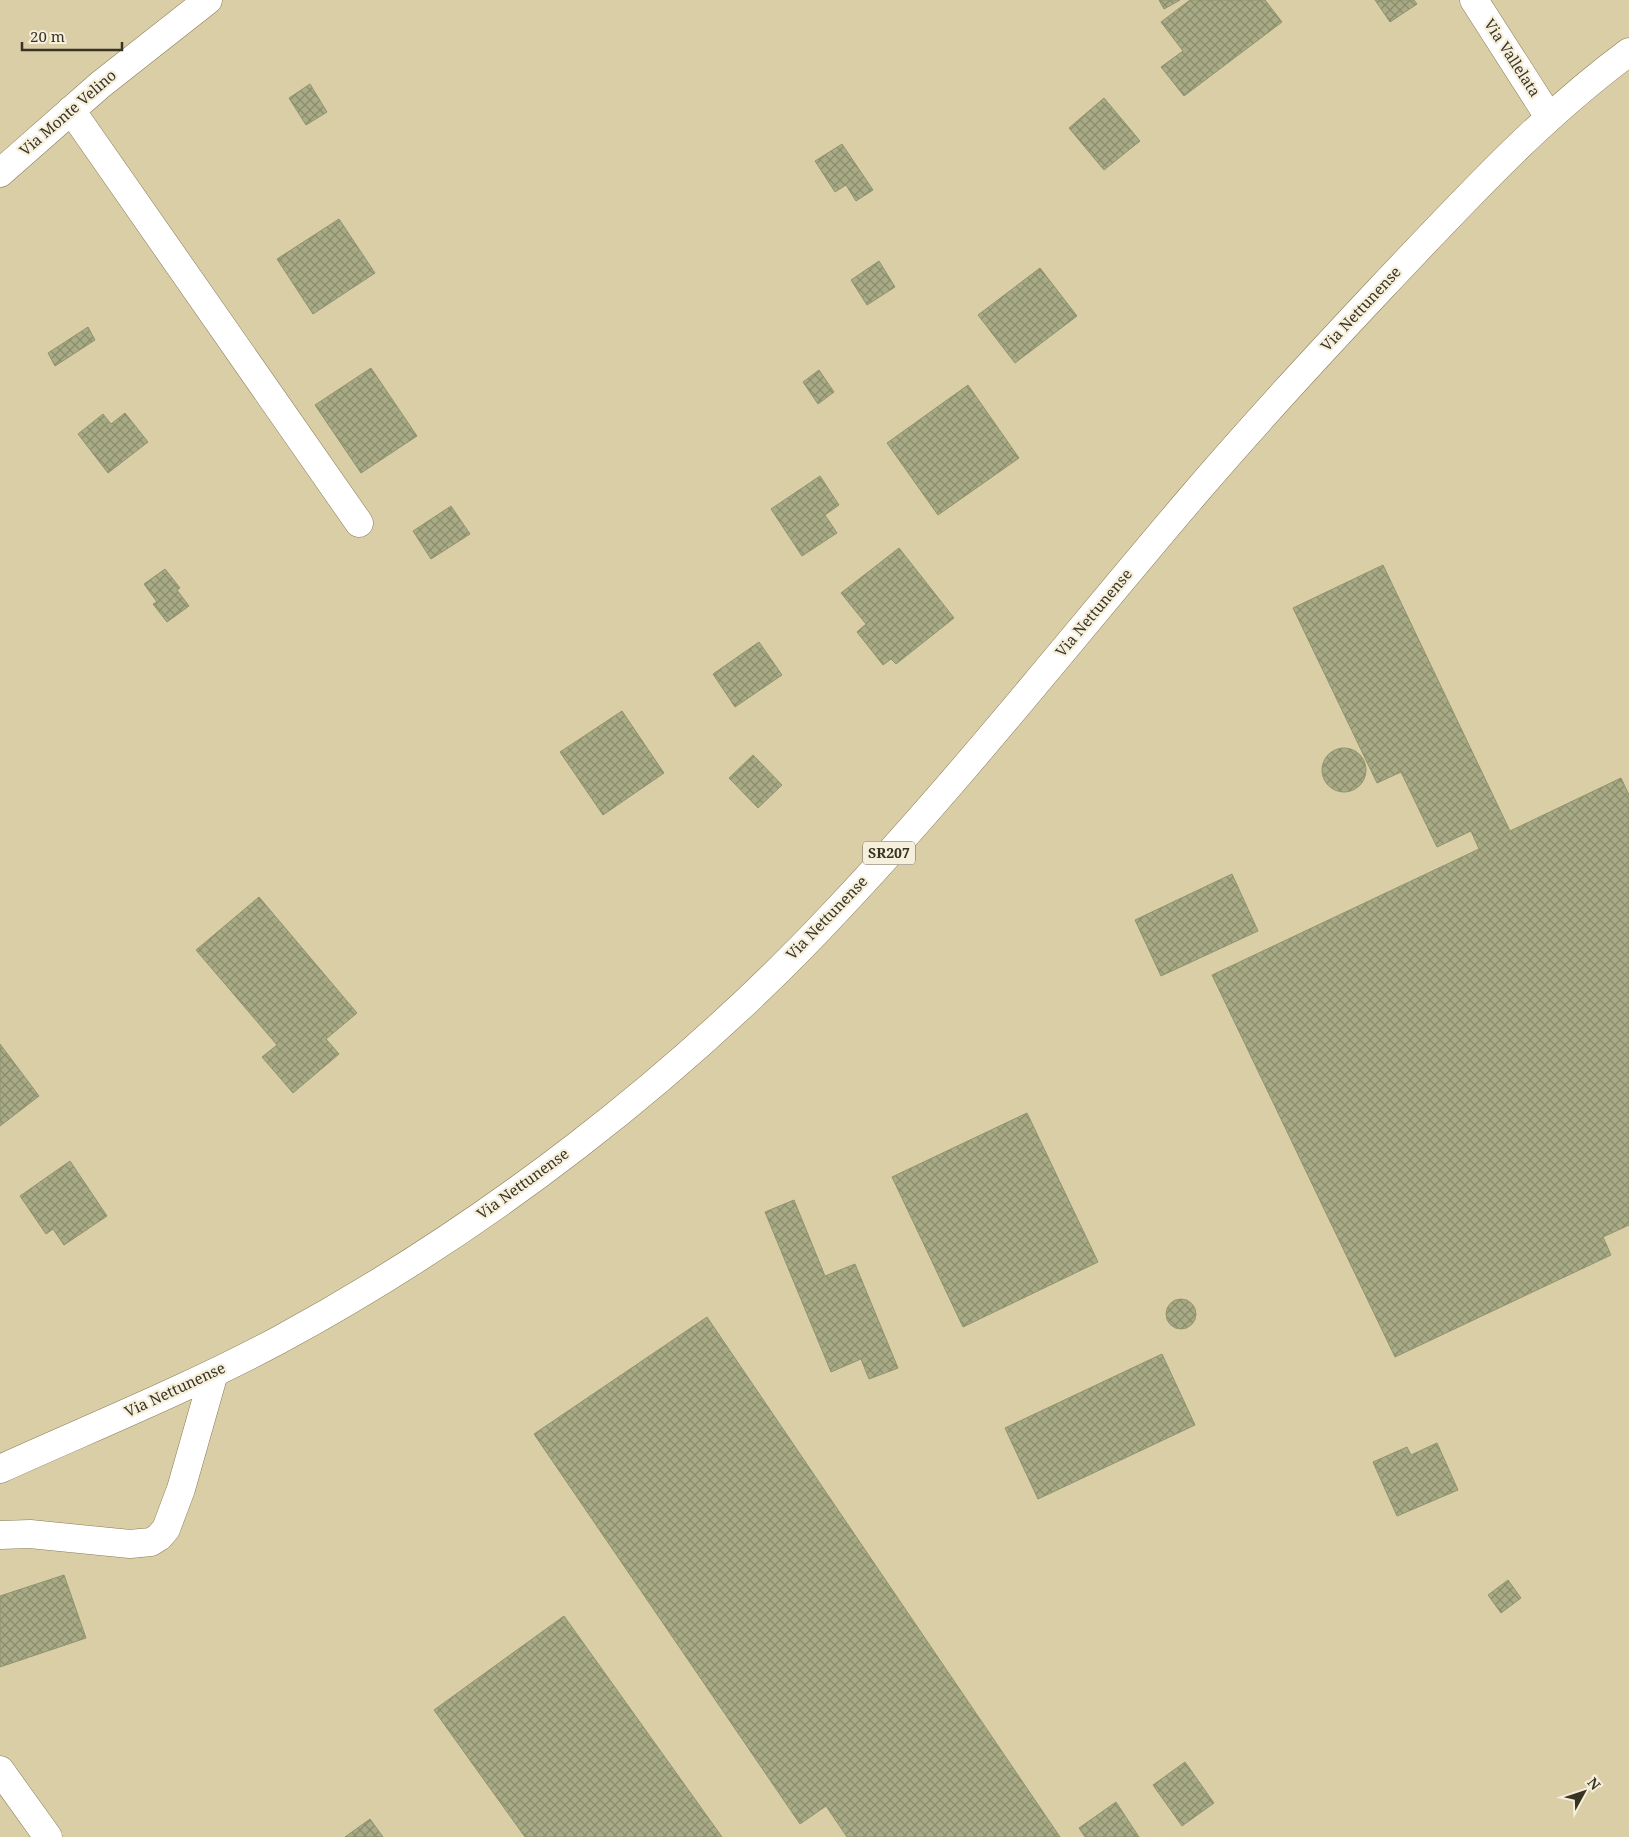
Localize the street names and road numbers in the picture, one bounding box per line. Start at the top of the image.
street label: Via Vallelata [1480,15,1545,100]
street label: Via Monte Velino [15,65,120,160]
street label: Via Nettunense [1316,262,1405,355]
street label: Via Nettunense [1051,564,1136,661]
road number: SR207 [863,841,915,864]
street label: Via Nettunense [781,871,871,963]
street label: Via Nettunense [472,1143,572,1223]
street label: Via Nettunense [121,1357,228,1421]

